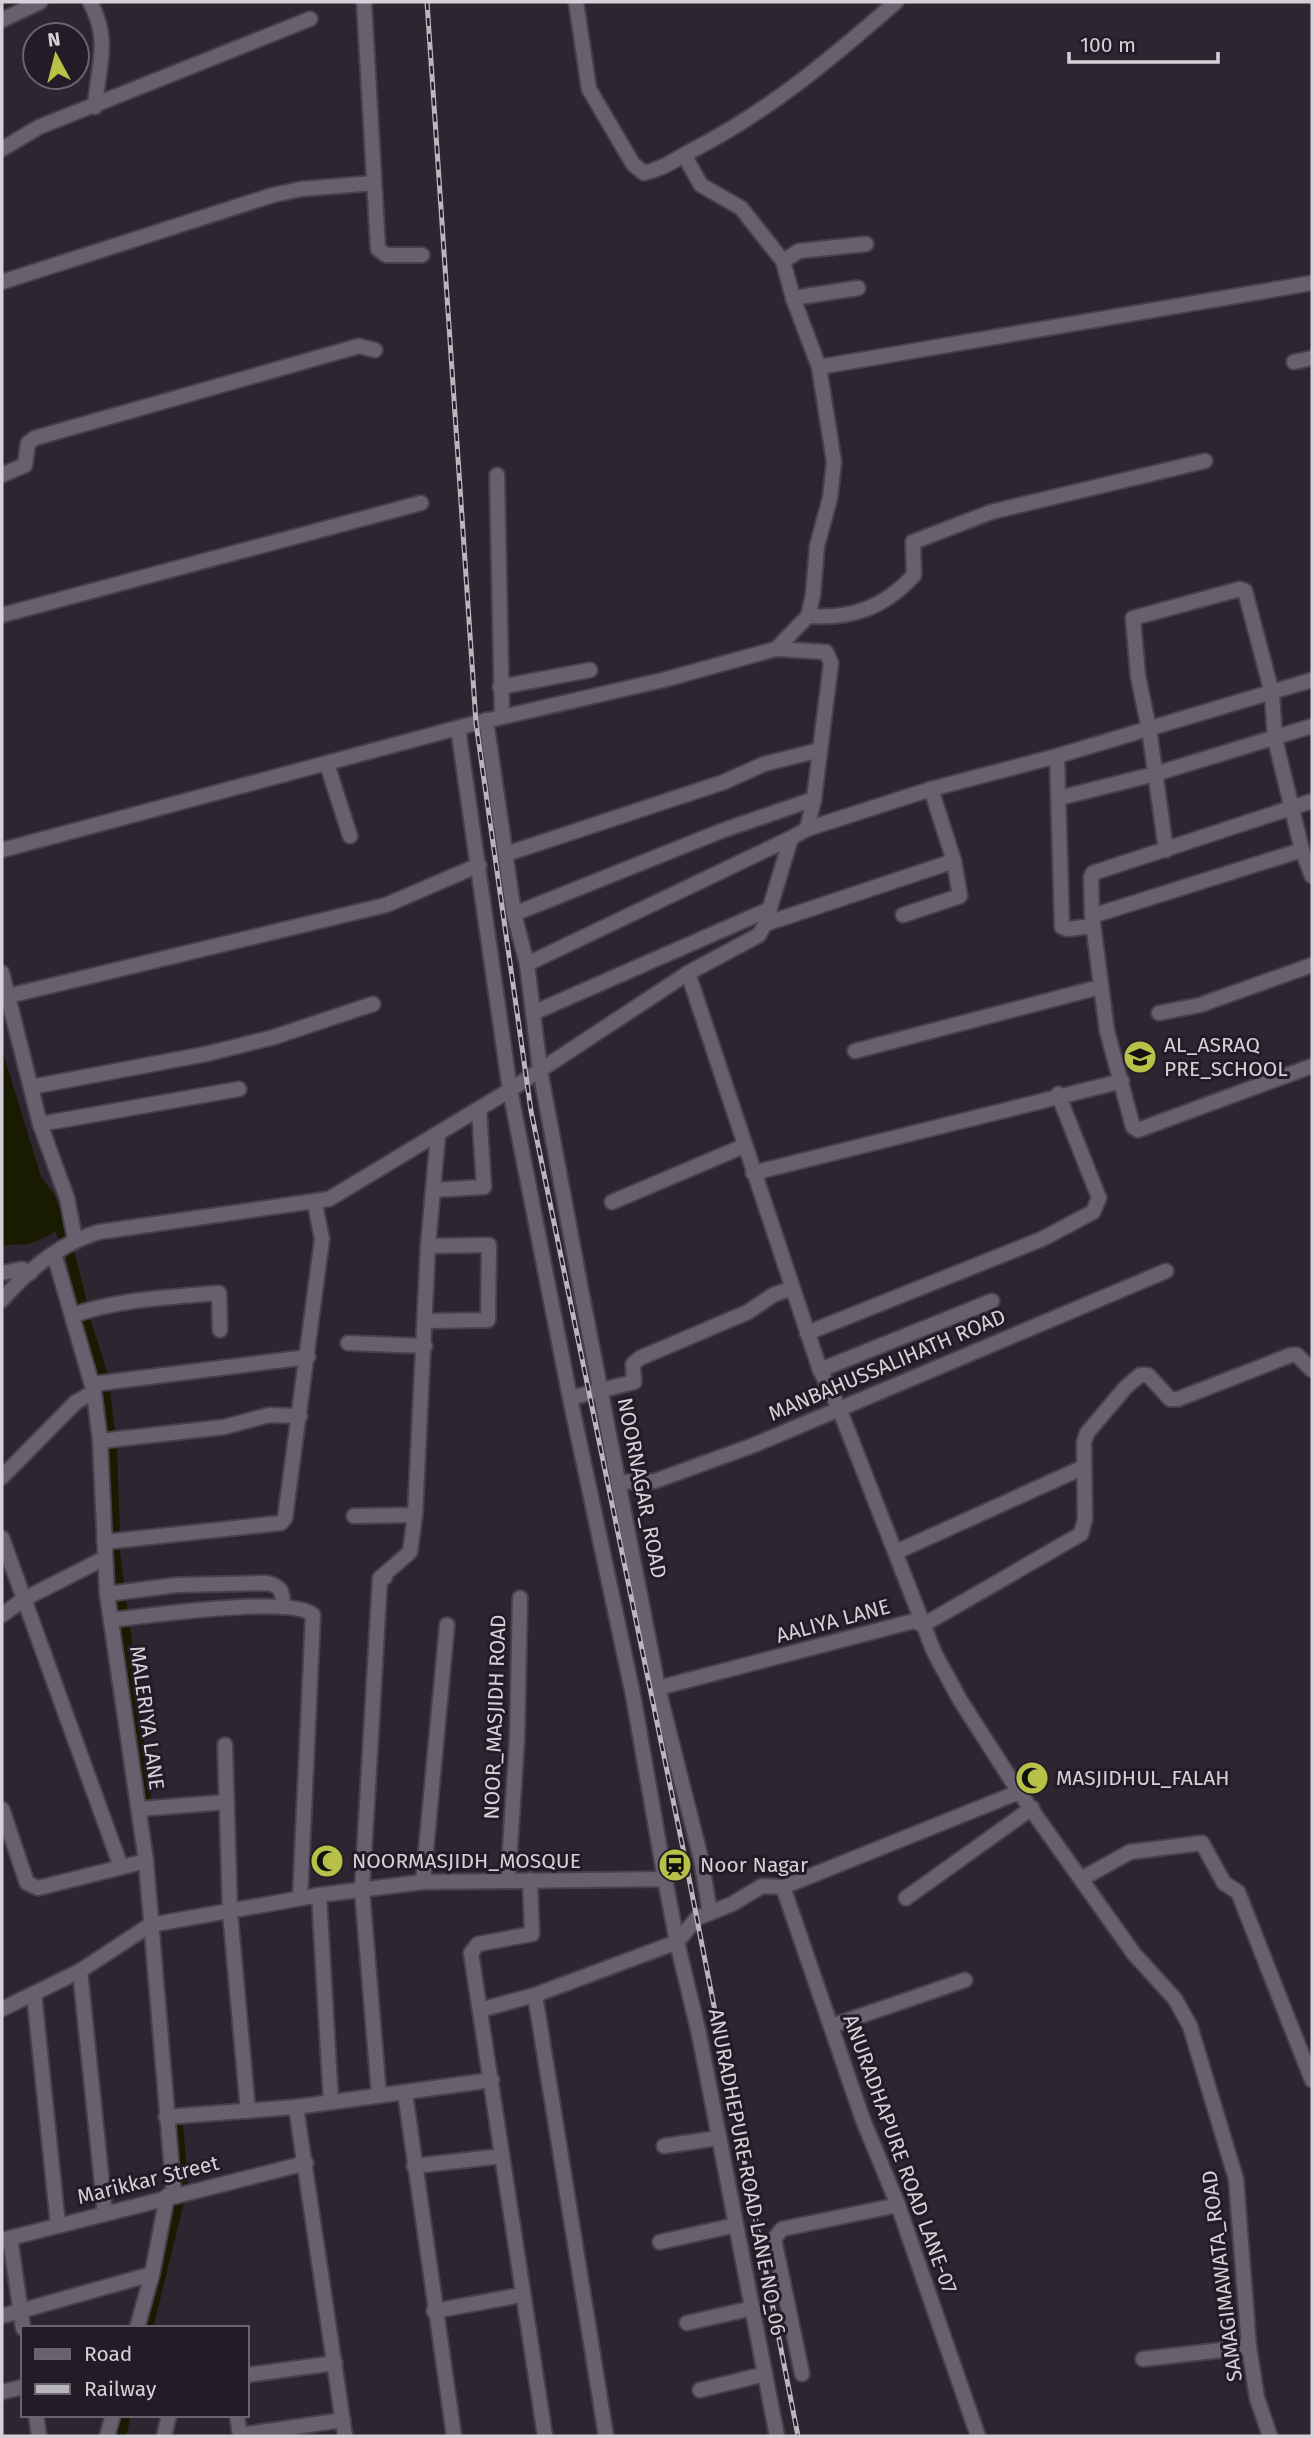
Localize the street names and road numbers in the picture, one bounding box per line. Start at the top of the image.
street label: MANBAHUSSALIHATH ROAD [765,1303,1009,1427]
street label: NOORNAGAR_ROAD [612,1395,672,1581]
street label: AALIYA LANE [773,1593,893,1649]
street label: NOOR_MASJIDH ROAD [478,1614,512,1820]
street label: MALERIYA LANE [124,1644,170,1792]
street label: ANURADHEPURE ROAD LANE NO_06 [703,2006,791,2338]
street label: ANURADHAPURE ROAD LANE-07 [837,2011,963,2297]
street label: Marikkar Street [74,2150,222,2210]
street label: SAMAGIMAWATA_ROAD [1196,2169,1248,2383]

